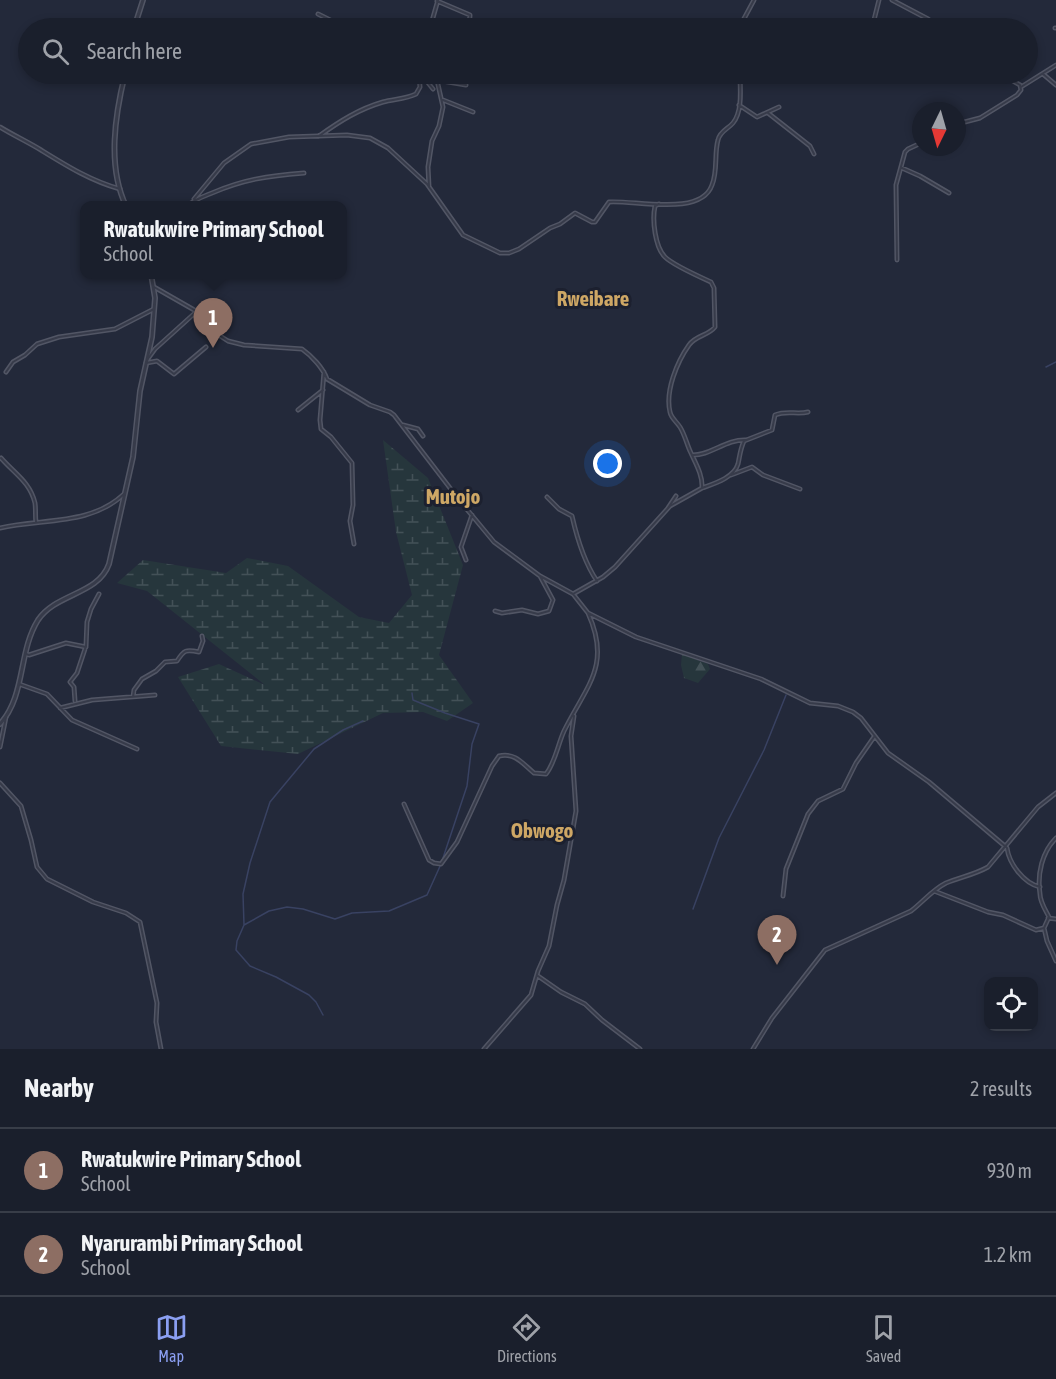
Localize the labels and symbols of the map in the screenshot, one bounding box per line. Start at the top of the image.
north arrow [912,102,966,156]
district label: Rweibare [557,286,629,310]
pin: 1 [194,298,232,348]
your location [593,449,622,478]
district label: Mutojo [426,484,480,508]
district label: Obwogo [511,818,573,842]
pin: 2 [758,916,796,965]

